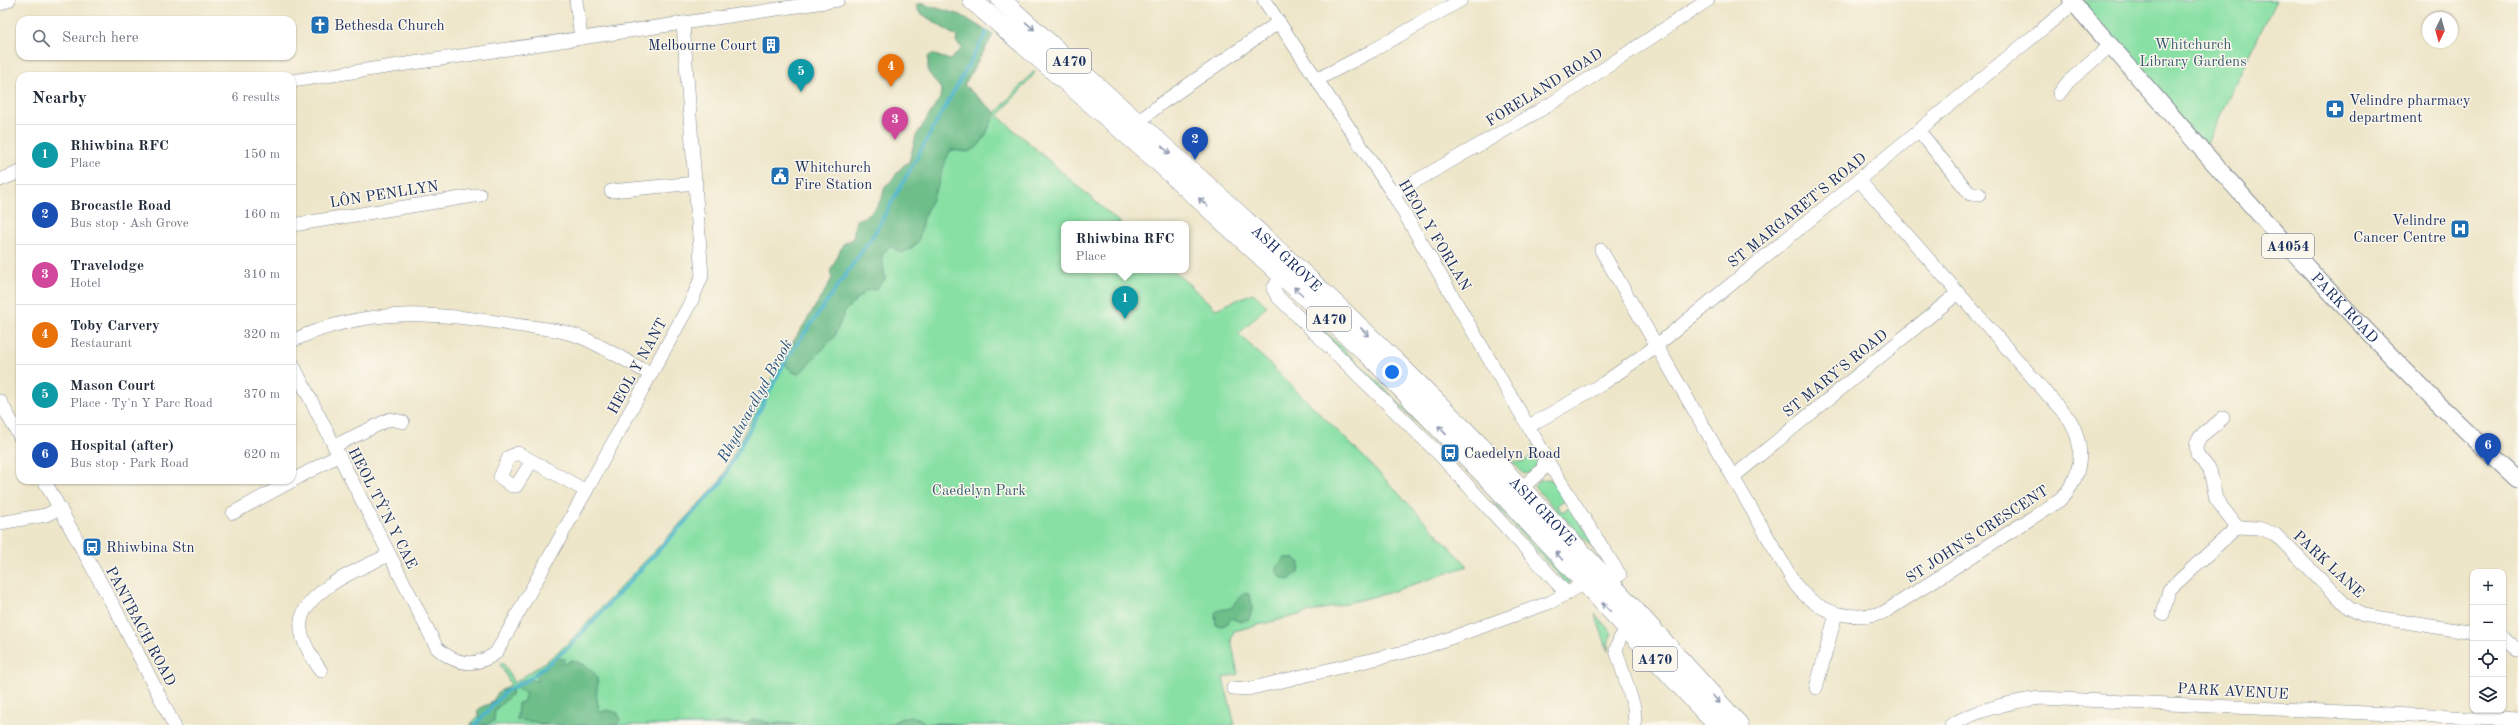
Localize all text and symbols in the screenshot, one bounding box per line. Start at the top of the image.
north arrow [2422,12,2458,48]
church icon: Bethesda Church [309,14,331,36]
search box [16,16,296,60]
place label: Bethesda Church [334,19,445,34]
one-way arrow [1025,21,1035,31]
icon: search [30,27,52,49]
text: Search here [62,31,139,46]
building icon: Melbourne Court [760,34,782,56]
park label: Whitchurch Library Gardens [2139,38,2247,70]
place label: Melbourne Court [648,39,757,54]
street label: FORELAND ROAD [1484,46,1606,130]
road number: A470 [1047,49,1091,73]
pin: 4 [878,54,904,87]
pin: 5 [788,59,814,92]
text: Nearby [32,90,87,107]
text: 6 results [231,91,280,104]
place label: Velindre pharmacy department [2349,94,2471,126]
pharmacy icon: Velindre pharmacy department [2324,98,2346,120]
pin: 3 [882,107,908,140]
pin: 2 [1182,127,1208,160]
text: Rhiwbina RFC [70,139,169,154]
one-way arrow [1160,145,1171,154]
text: 1 [41,148,49,161]
text: 150 m [243,148,280,161]
street label: ST MARGARET'S ROAD [1726,151,1870,271]
text: Place [70,157,100,170]
place label: Whitchurch Fire Station [794,161,872,193]
public building icon: Whitchurch Fire Station [769,165,791,187]
street label: LÔN PENLLYN [328,176,440,212]
street label: HEOL Y FORLAN [1395,178,1473,294]
one-way arrow [1198,198,1208,207]
text: Brocastle Road [70,199,171,214]
text: 2 [41,208,49,221]
text: 160 m [243,208,280,221]
place label: Velindre Cancer Centre [2353,214,2446,246]
text: Bus stop · Ash Grove [70,217,189,230]
hospital icon: Velindre Cancer Centre [2449,218,2471,240]
popup [1061,221,1189,273]
street label: ASH GROVE [1247,224,1323,295]
text: Rhiwbina RFC [1076,232,1174,247]
road number: A4054 [2262,234,2314,258]
text: Place [1076,250,1106,263]
text: Travelodge [70,259,144,274]
text: 3 [41,268,49,281]
text: 310 m [243,268,280,281]
street label: PARK ROAD [2307,271,2380,347]
text: Hotel [70,277,101,290]
pin: 1 [1112,286,1138,319]
one-way arrow [1293,286,1303,296]
road number: A470 [1307,307,1351,331]
street label: HEOL Y NANT [606,316,671,417]
text: Toby Carvery [70,319,160,334]
one-way arrow [1360,327,1370,337]
street label: ST MARY'S ROAD [1781,327,1891,421]
text: 4 [41,328,49,341]
text: 320 m [243,328,280,341]
text: Restaurant [70,337,132,350]
water label: Rhydwaedlyd Brook [715,337,796,466]
your location [1382,362,1402,382]
text: Mason Court [70,379,155,394]
text: 5 [41,388,49,401]
text: 370 m [243,388,280,401]
text: Place · Ty'n Y Parc Road [70,397,213,410]
one-way arrow [1437,425,1447,435]
pin: 6 [2475,433,2501,466]
text: Hospital (after) [70,439,174,454]
bus stop icon: Caedelyn Road [1439,442,1461,464]
street label: HEOL TŶ'N Y CAE [345,444,421,572]
place label: Caedelyn Road [1464,447,1561,462]
text: 6 [41,448,49,461]
text: 620 m [243,448,280,461]
text: Bus stop · Park Road [70,457,189,470]
street label: ASH GROVE [1505,475,1578,550]
park label: Caedelyn Park [932,484,1026,499]
street label: ST JOHN'S CRESCENT [1904,484,2052,587]
street label: PARK LANE [2290,529,2366,601]
bus stop icon: Rhiwbina Stn [81,536,103,558]
place label: Rhiwbina Stn [106,541,195,556]
one-way arrow [1554,551,1563,561]
street label: PANTBACH ROAD [102,565,177,689]
map controls [2470,569,2506,713]
button: + [2470,569,2506,605]
one-way arrow [1602,602,1611,612]
button: − [2470,605,2506,641]
button: locate [2470,641,2506,677]
road number: A470 [1633,647,1677,671]
button: layers [2470,677,2506,713]
street label: PARK AVENUE [2177,682,2289,703]
one-way arrow [1712,694,1721,705]

